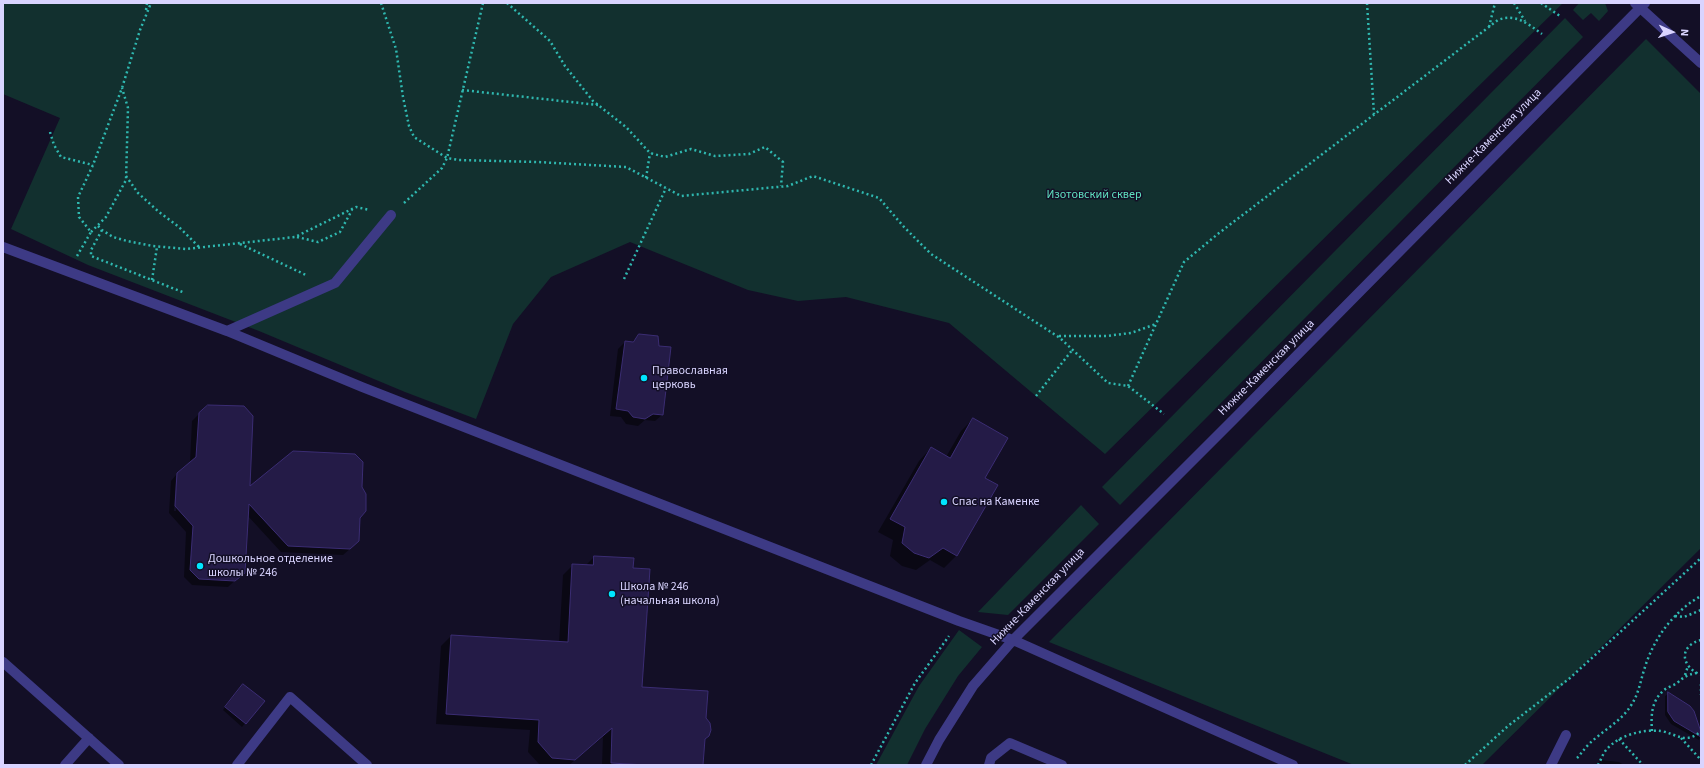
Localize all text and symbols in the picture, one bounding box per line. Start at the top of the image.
north arrow [1652,12,1692,52]
text: N [1677,29,1692,37]
street label: Нижне-Каменская улица [1443,86,1545,188]
park label: Изотовский сквер [1046,188,1142,202]
street label: Нижне-Каменская улица [1216,317,1318,419]
place label: Православная церковь [652,364,728,392]
marker: Православная церковь [639,373,649,383]
place label: Спас на Каменке [952,495,1040,509]
marker: Спас на Каменке [939,497,949,507]
street label: Нижне-Каменская улица [988,545,1088,649]
place label: Дошкольное отделение школы № 246 [208,552,333,580]
marker: Дошкольное отделение школы № 246 [195,561,205,571]
place label: Школа № 246 (начальная школа) [620,580,720,608]
marker: Школа № 246 (начальная школа) [607,589,617,599]

